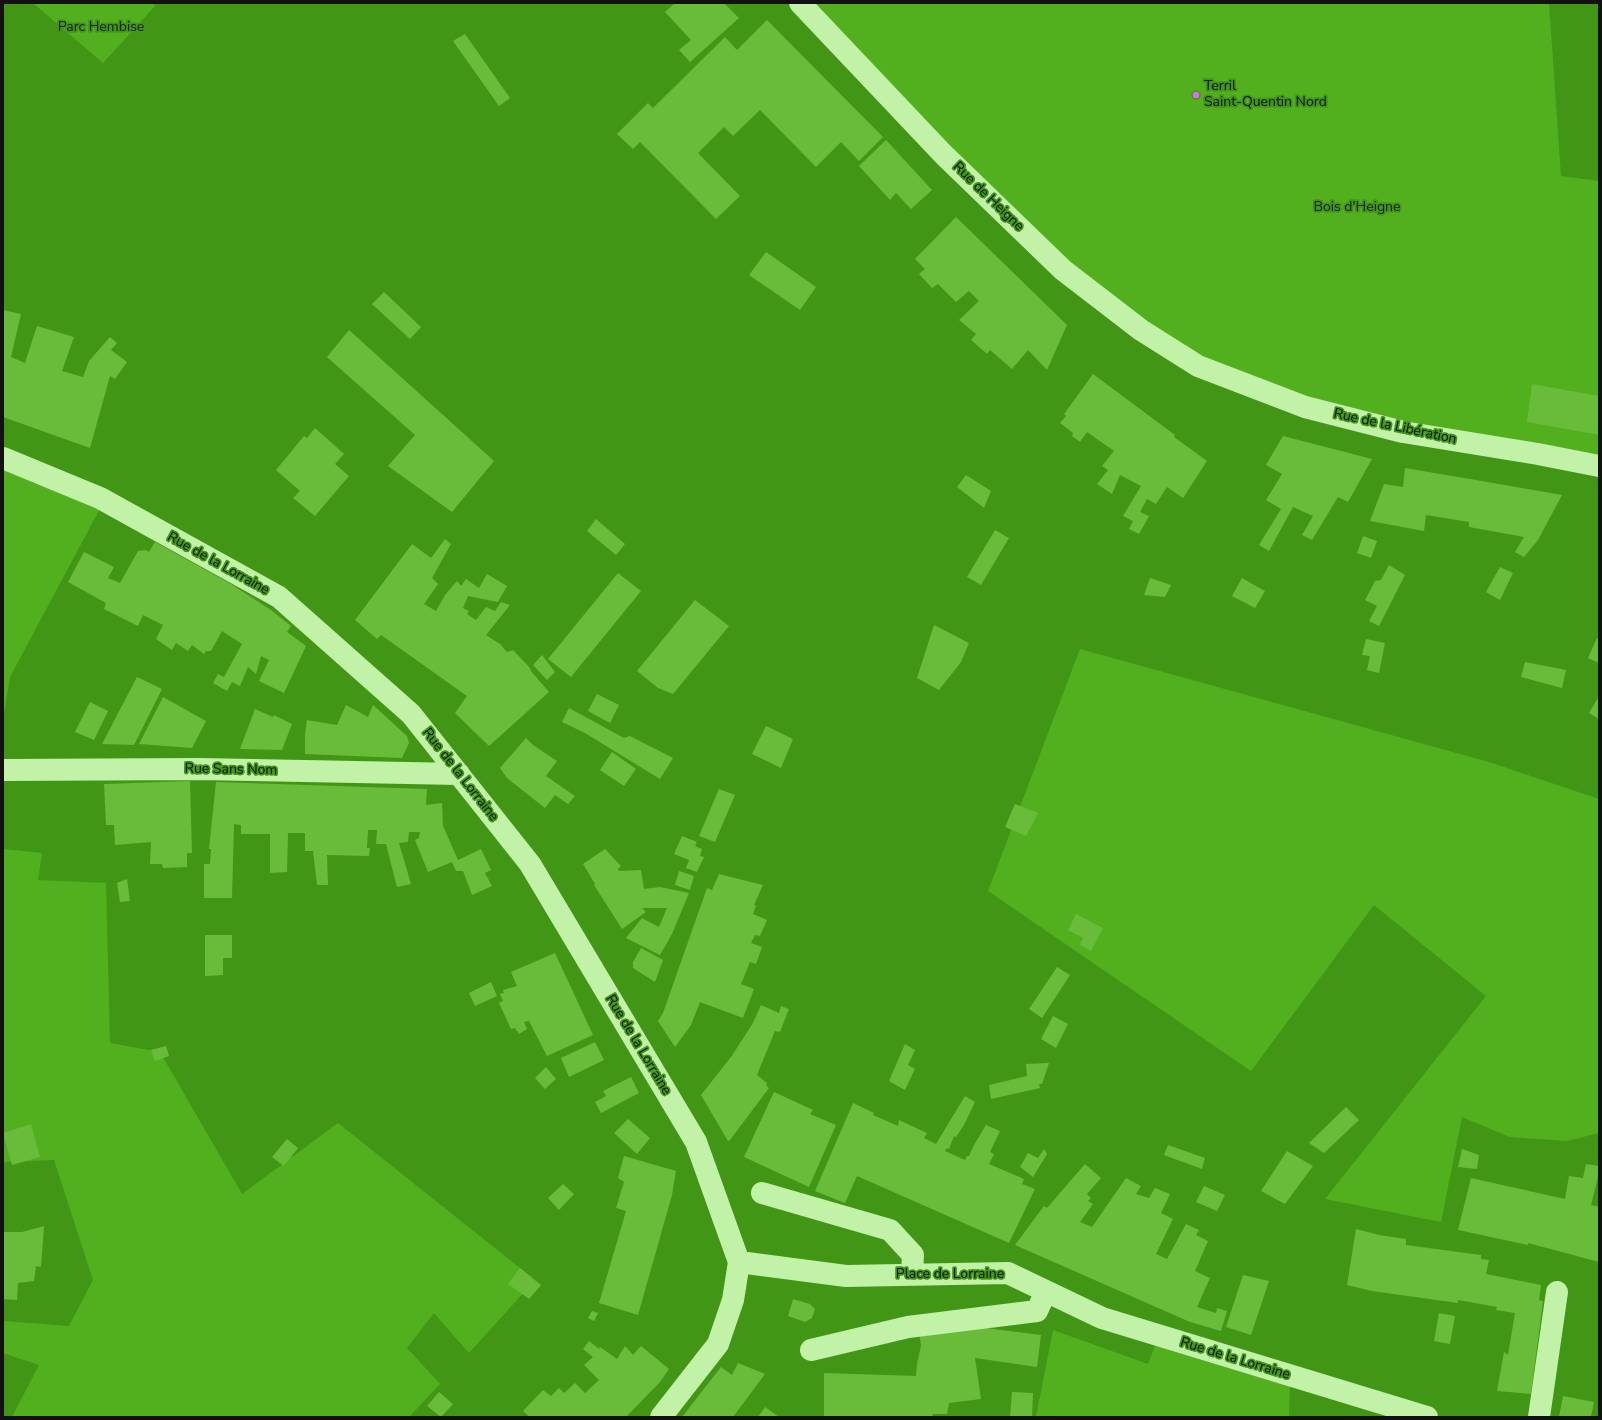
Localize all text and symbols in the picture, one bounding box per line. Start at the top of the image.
park label: Parc Hembise [58,20,144,36]
place label: Terril Saint-Quentin Nord [1204,79,1327,112]
marker: Terril Saint-Quentin Nord [1191,90,1201,100]
street label: Rue de Heigne [949,159,1027,235]
park label: Bois d'Heigne [1313,200,1401,216]
street label: Rue de la Libération [1332,406,1458,448]
street label: Rue de la Lorraine [164,529,272,599]
street label: Rue de la Lorraine [418,725,502,825]
street label: Rue Sans Nom [185,761,277,779]
street label: Rue de la Lorraine [601,992,675,1098]
street label: Place de Lorraine [896,1267,1004,1283]
street label: Rue de la Lorraine [1178,1334,1292,1384]

